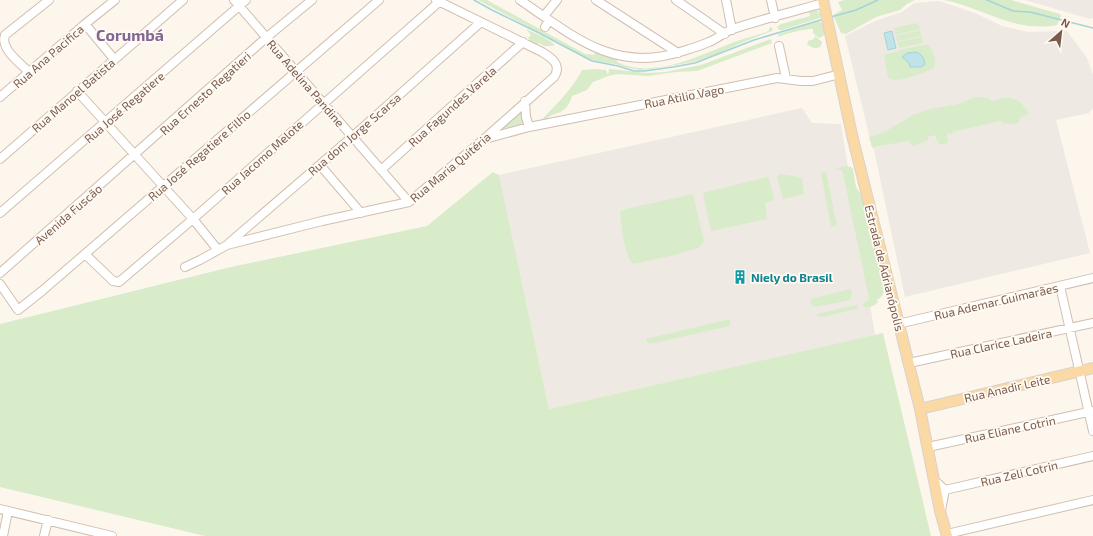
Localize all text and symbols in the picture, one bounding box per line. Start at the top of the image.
north arrow [1041,12,1081,52]
text: N [1059,15,1073,30]
street label: Rua Ana Pacifica [10,21,86,91]
district label: Corumbá [96,25,164,44]
street label: Rua Adelina Pandine [264,37,348,129]
street label: Rua Ernesto Regatieri [157,48,253,137]
street label: Rua Manoel Batista [29,55,117,135]
street label: Rua Fagundes Varela [405,63,499,149]
street label: Rua José Regatiere [81,68,167,146]
street label: Rua Atilio Vago [643,81,725,111]
street label: Rua dom Jorge Scarsa [305,90,403,178]
street label: Rua José Regatiere Filho [145,107,253,203]
street label: Rua Jacomo Melote [218,117,306,197]
street label: Rua Maria Quitéria [407,129,494,206]
street label: Avenida Fuscão [32,181,105,247]
street label: Estrada de Adrianópolis [863,203,907,333]
building icon: Niely do Brasil [732,269,748,285]
place label: Niely do Brasil [751,270,833,285]
street label: Rua Ademar Guimarães [933,280,1059,322]
street label: Rua Clarice Ladeira [949,325,1053,361]
street label: Rua Anadir Leite [963,371,1051,405]
street label: Rua Eliane Cotrin [963,413,1057,445]
street label: Rua Zeli Cotrin [979,457,1059,489]

